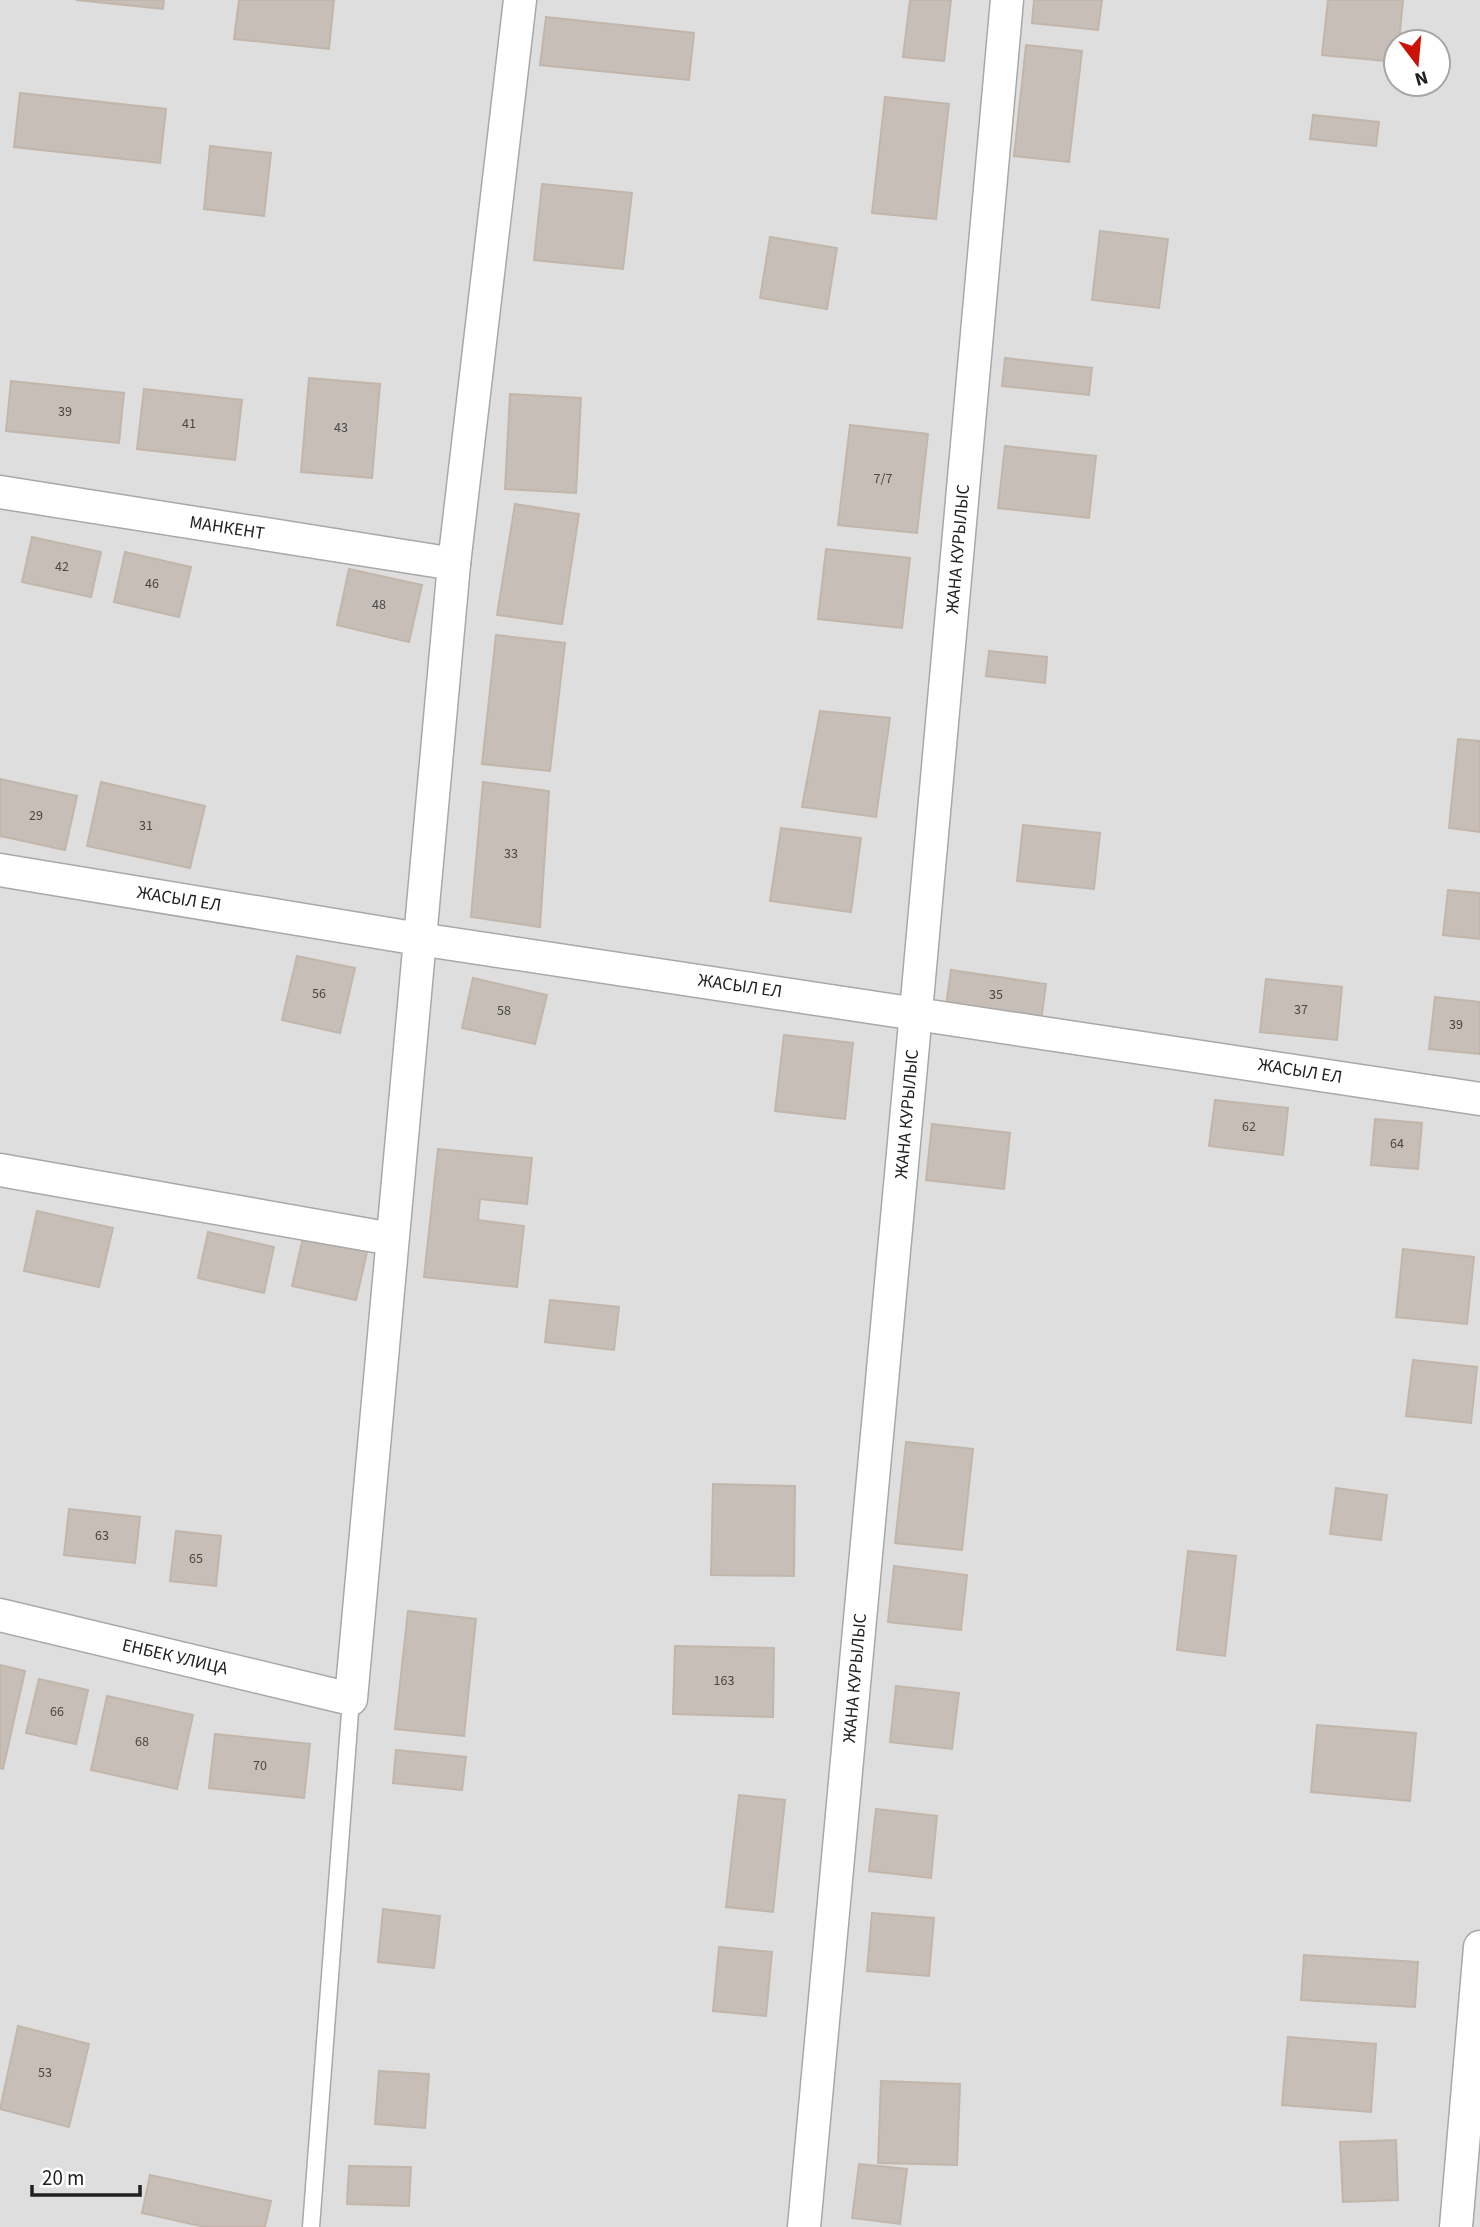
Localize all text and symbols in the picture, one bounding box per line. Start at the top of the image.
north arrow [1382,28,1452,98]
text: N [1411,63,1431,93]
house number: 39 [58,402,72,422]
house number: 41 [182,414,196,434]
house number: 43 [334,418,348,438]
house number: 7/7 [874,469,892,489]
street label: ЖАНА КУРЫЛЫС [940,483,976,615]
street label: МАНКЕНТ [188,510,267,546]
house number: 42 [55,557,69,577]
house number: 46 [145,574,159,594]
house number: 48 [372,595,386,615]
house number: 29 [29,806,43,826]
house number: 31 [139,816,153,836]
house number: 33 [504,844,518,864]
street label: ЖАСЫЛ ЕЛ [135,880,223,918]
street label: ЖАСЫЛ ЕЛ [696,968,784,1004]
house number: 56 [312,984,326,1004]
house number: 35 [989,985,1003,1005]
house number: 37 [1294,1000,1308,1020]
house number: 58 [497,1001,511,1021]
house number: 39 [1449,1015,1463,1035]
street label: ЖАНА КУРЫЛЫС [889,1048,925,1180]
street label: ЖАСЫЛ ЕЛ [1256,1052,1344,1090]
house number: 62 [1242,1117,1256,1137]
house number: 64 [1390,1134,1404,1154]
house number: 63 [95,1526,109,1546]
house number: 65 [189,1549,203,1569]
street label: ЖАНА КУРЫЛЫС [837,1612,873,1744]
street label: ЕНБЕК УЛИЦА [120,1633,231,1681]
house number: 163 [714,1671,734,1691]
house number: 66 [50,1702,64,1722]
house number: 68 [135,1732,149,1752]
house number: 70 [253,1756,267,1776]
house number: 53 [38,2063,52,2083]
scale bar [32,2154,140,2198]
text: 20 m [42,2163,84,2193]

